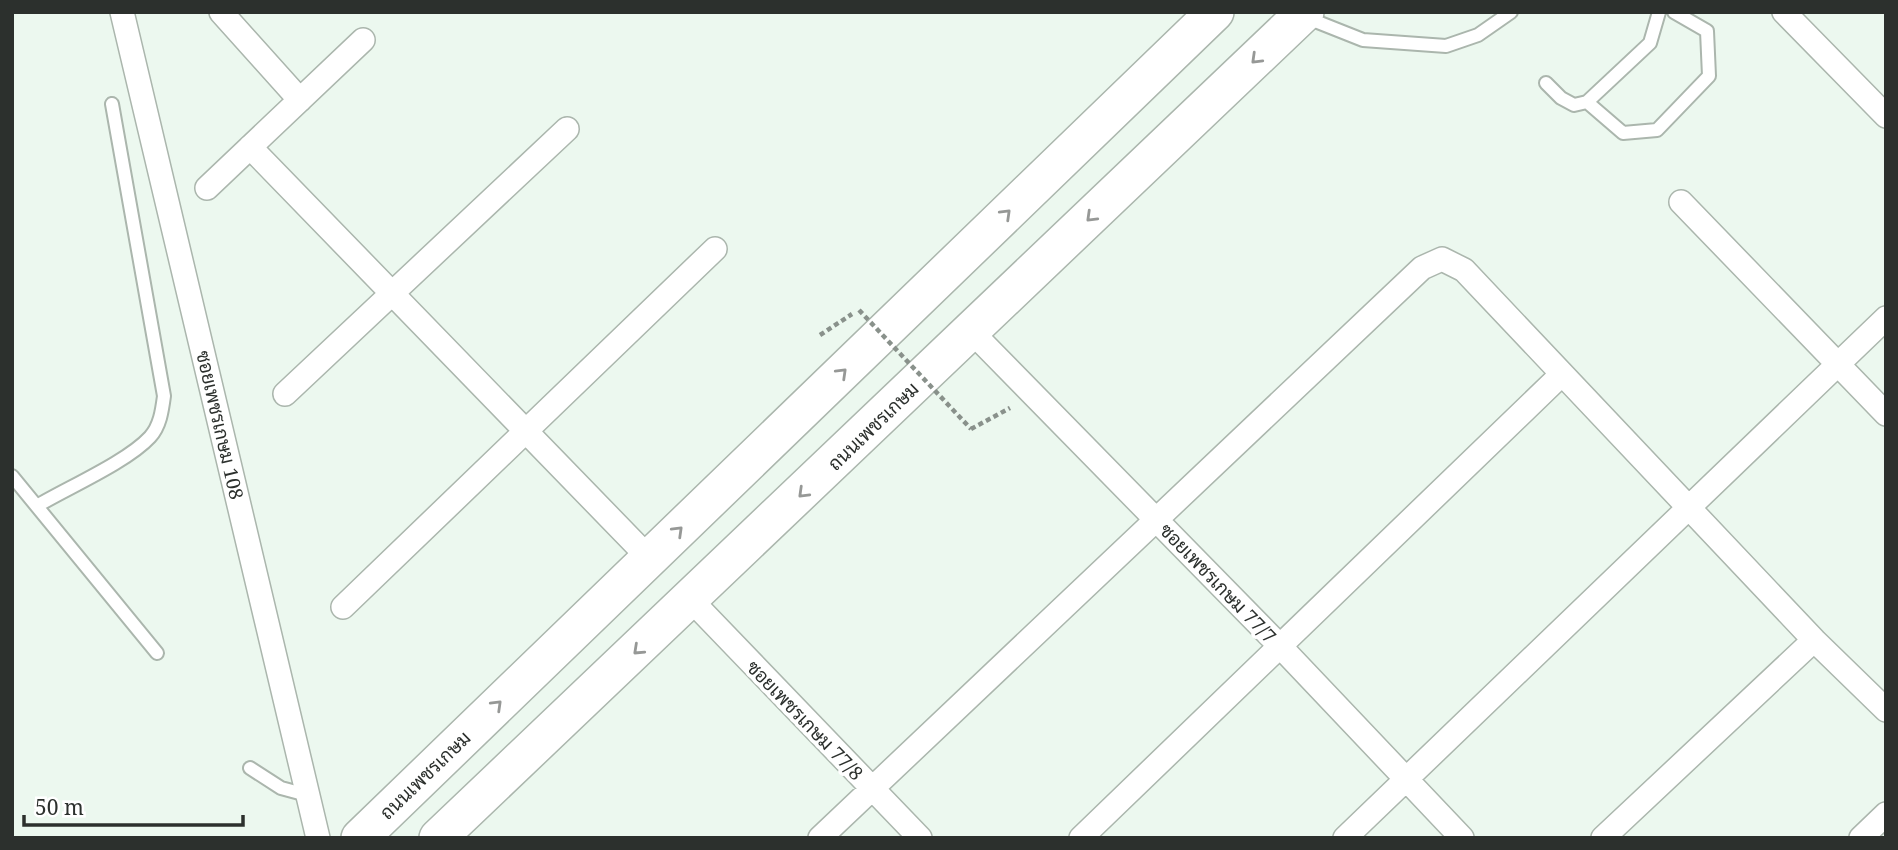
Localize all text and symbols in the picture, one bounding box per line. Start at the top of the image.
one-way arrow [1251,51,1264,64]
one-way arrow [1086,208,1099,221]
one-way arrow [998,210,1011,223]
street label: ซอยเพชรเกษม 108 [190,348,250,502]
one-way arrow [834,368,847,381]
street label: ถนนเพชรเกษม [822,376,924,476]
one-way arrow [798,484,811,497]
street label: ซอยเพชรเกษม 77/7 [1154,517,1282,649]
one-way arrow [670,526,683,539]
one-way arrow [633,641,646,654]
street label: ซอยเพชรเกษม 77/8 [741,654,869,786]
one-way arrow [489,701,502,714]
street label: ถนนเพชรเกษม [374,725,476,825]
scale bar [24,784,243,828]
text: 50 m [35,793,84,821]

